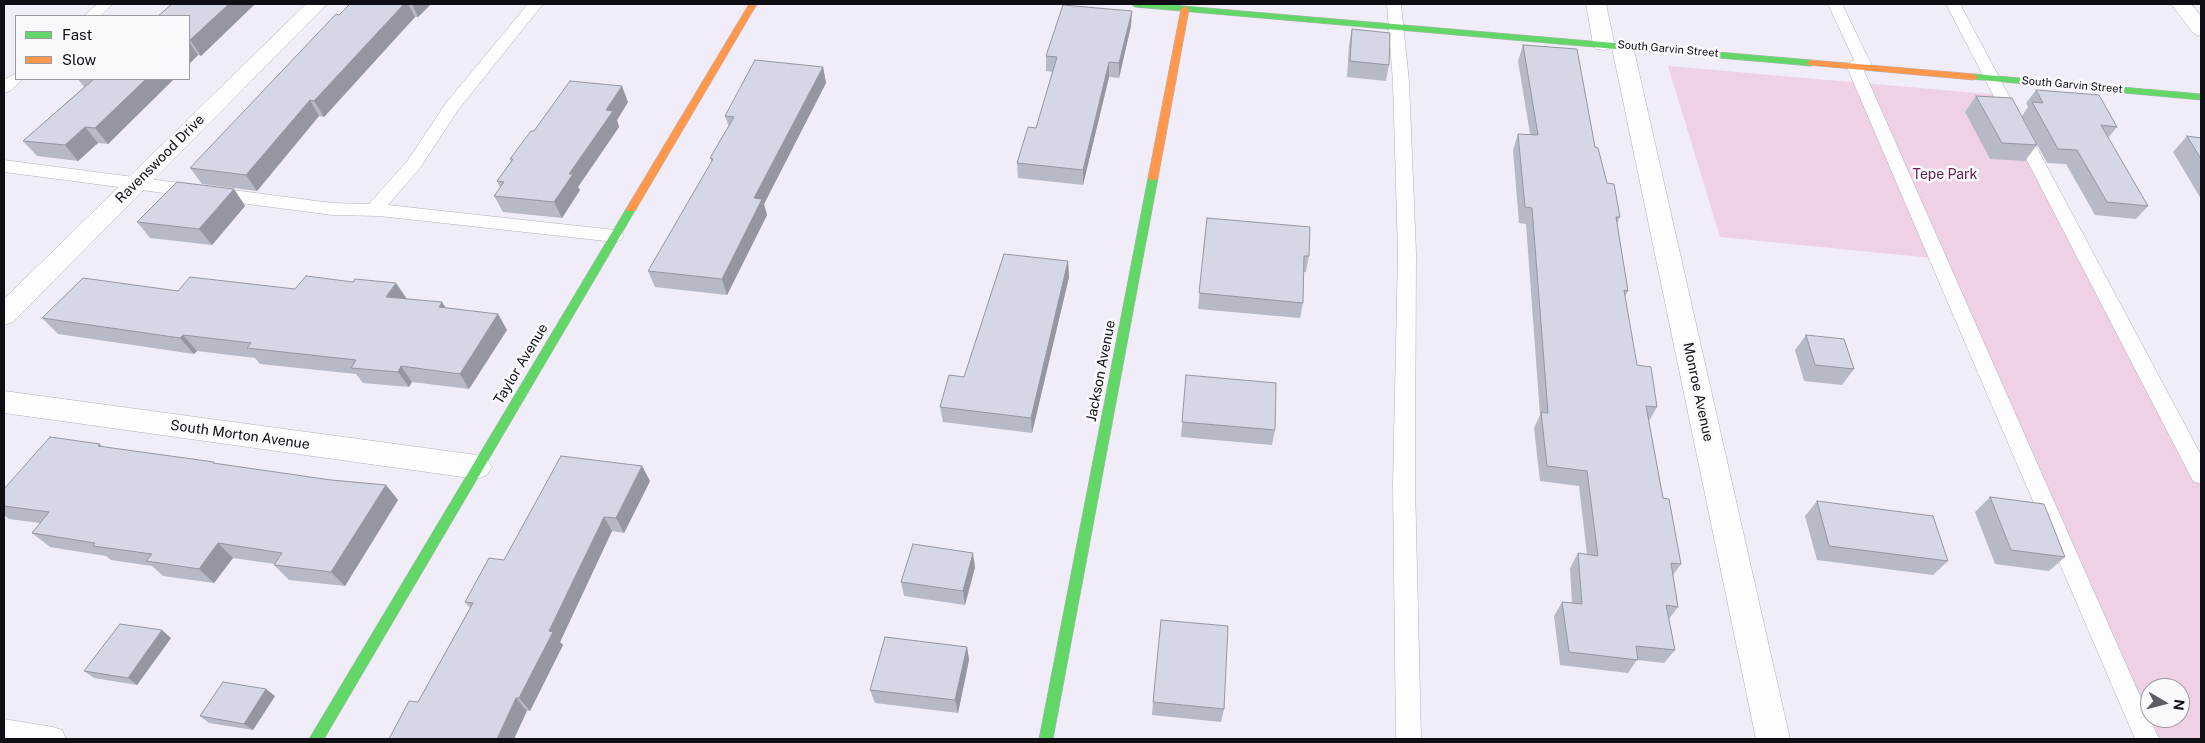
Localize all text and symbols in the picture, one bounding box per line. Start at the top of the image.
legend [15,15,190,80]
text: Fast [62,26,92,43]
street label: South Garvin Street [1617,38,1719,60]
text: Slow [62,51,96,68]
street label: South Garvin Street [2021,74,2123,96]
street label: Ravenswood Drive [112,111,208,207]
park label: Tepe Park [1913,167,1977,183]
street label: Jackson Avenue [1083,319,1119,423]
street label: Taylor Avenue [490,321,552,407]
street label: Monroe Avenue [1679,341,1717,443]
street label: South Morton Avenue [169,417,311,453]
north arrow [2140,678,2190,728]
text: N [2170,698,2188,711]

